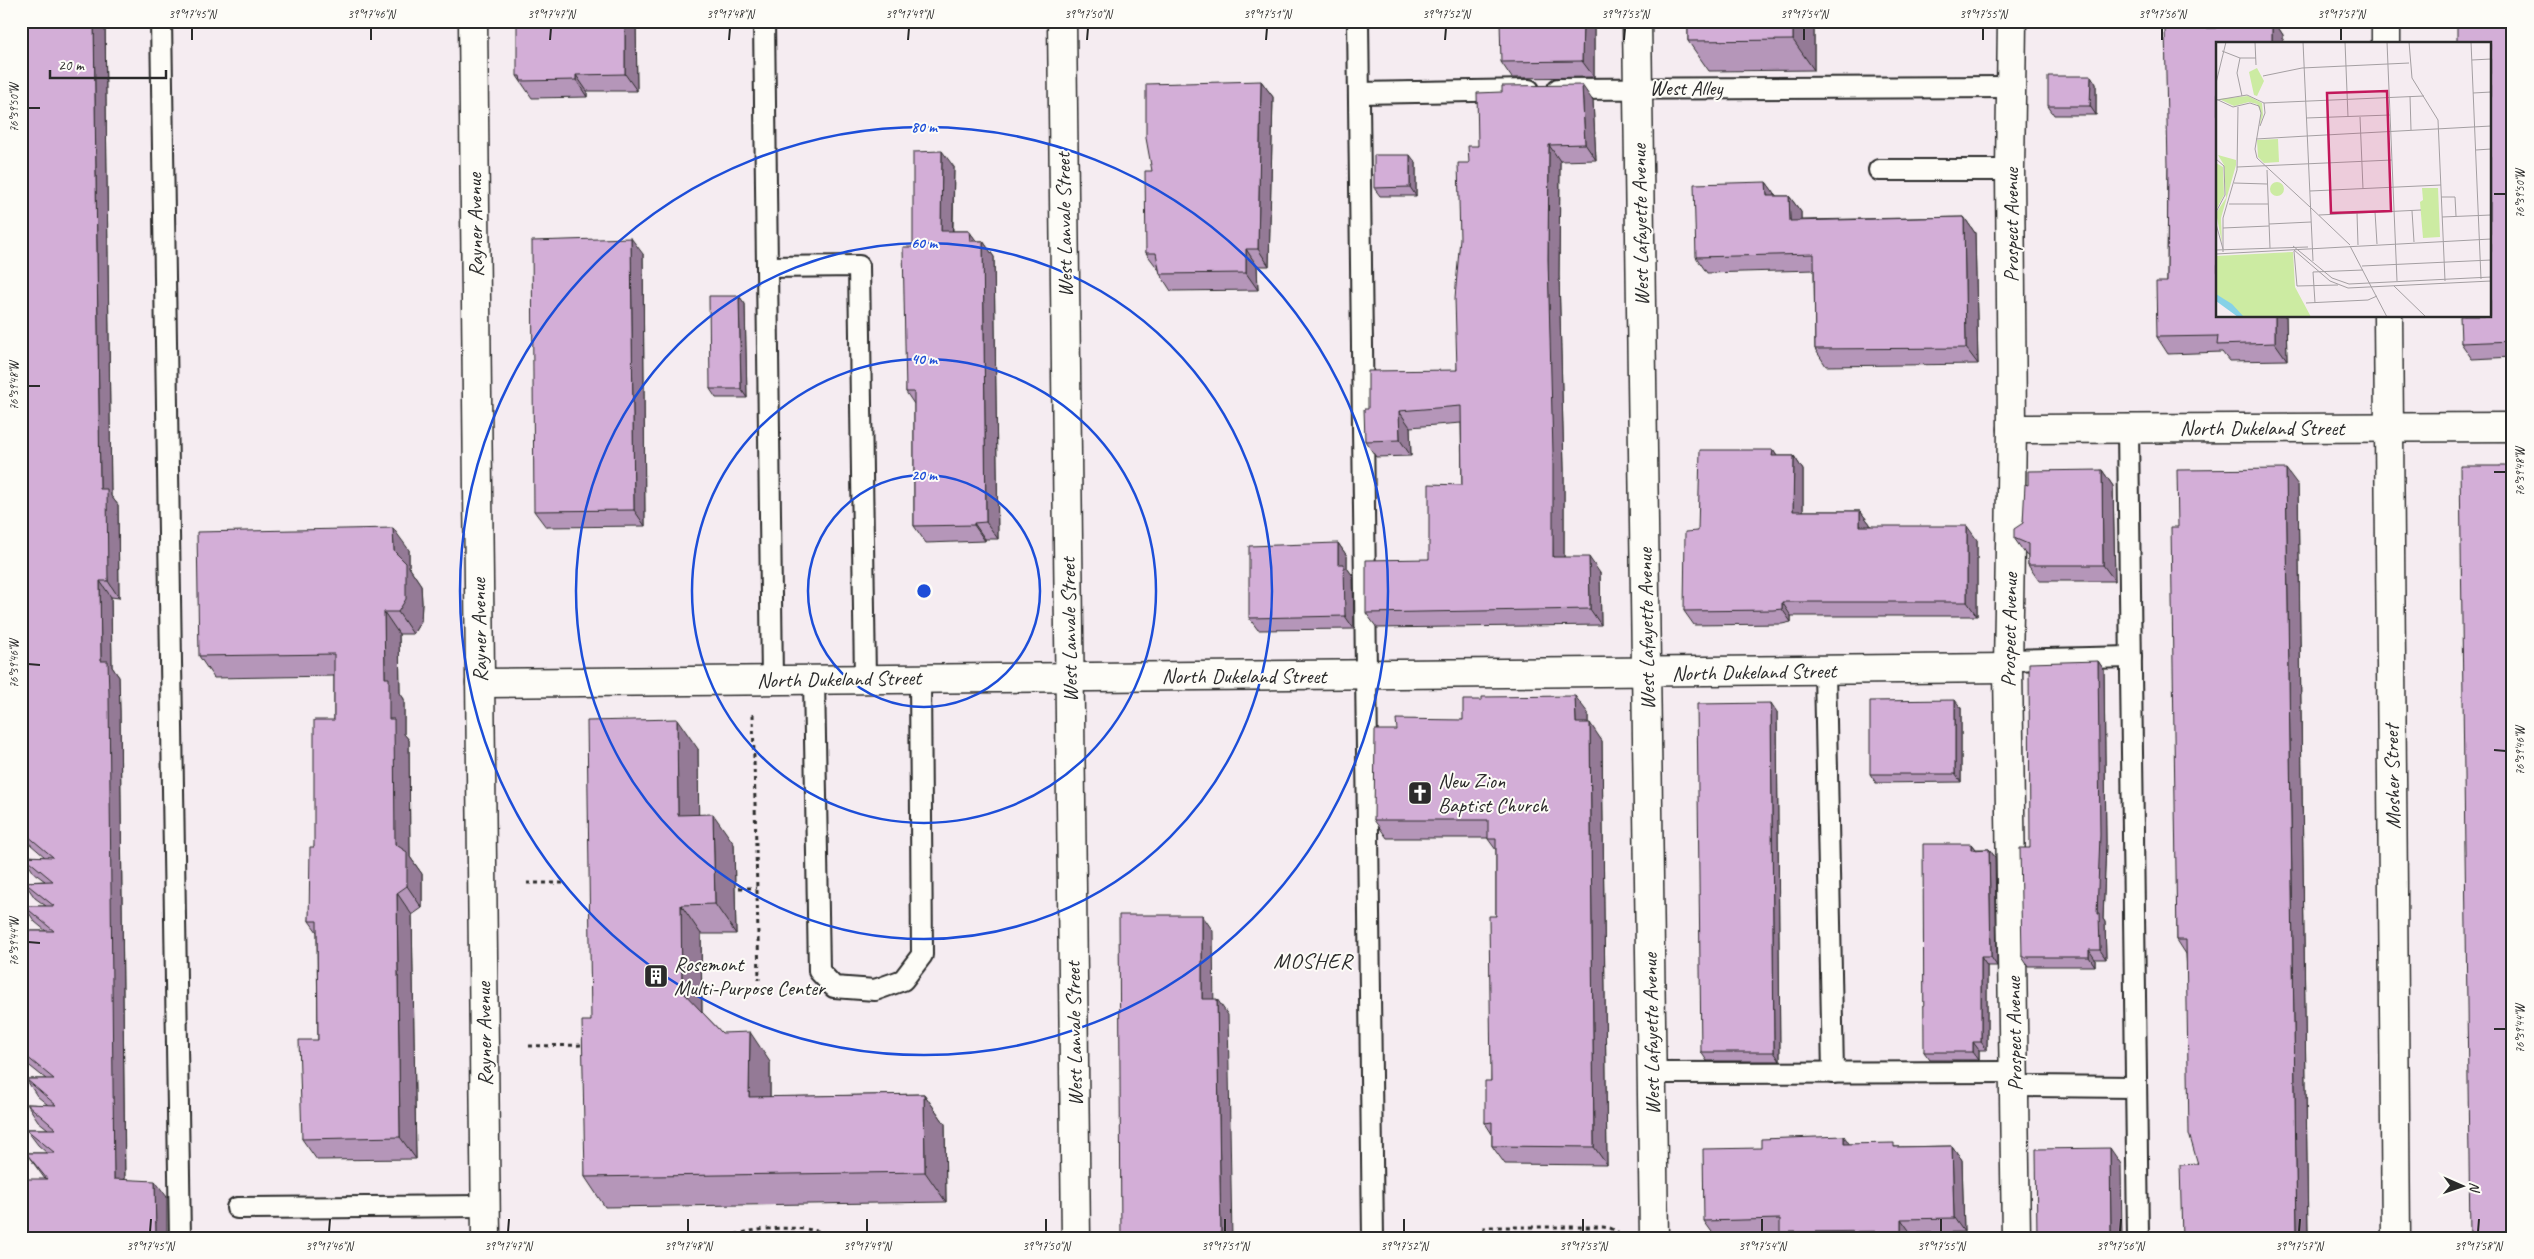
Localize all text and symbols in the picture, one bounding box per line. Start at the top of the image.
text: 39°17'45"N [168,6,217,22]
text: 39°17'46"N [347,6,396,22]
text: 39°17'47"N [527,6,576,22]
text: 39°17'48"N [706,6,755,22]
text: 39°17'49"N [885,6,934,22]
text: 39°17'50"N [1064,6,1113,22]
text: 39°17'51"N [1243,6,1292,22]
text: 39°17'52"N [1422,6,1471,22]
text: 39°17'53"N [1601,6,1650,22]
text: 39°17'54"N [1780,6,1829,22]
text: 39°17'55"N [1959,6,2008,22]
text: 39°17'56"N [2138,6,2187,22]
text: 39°17'57"N [2317,6,2366,22]
inset map [2216,42,2492,318]
scale bar [50,48,166,80]
text: 20 m [58,56,85,75]
street label: West Alley [1650,75,1724,101]
text: 76°39'50"W [6,81,22,132]
text: 80 m [911,118,938,137]
street label: West Lafayette Avenue [1626,143,1654,306]
street label: West Lanvale Street [1050,150,1078,297]
street label: Prospect Avenue [1998,167,2024,282]
text: 76°39'50"W [2512,167,2528,218]
street label: Rayner Avenue [461,172,489,277]
text: 60 m [911,234,938,253]
text: 40 m [911,350,938,369]
text: 76°39'48"W [6,359,22,410]
street label: North Dukeland Street [2180,415,2346,441]
text: 76°39'48"W [2512,445,2528,496]
text: 20 m [911,466,938,485]
street label: West Lafayette Avenue [1632,547,1660,710]
street label: West Lanvale Street [1055,555,1083,702]
street label: Prospect Avenue [1995,571,2023,687]
street label: Rayner Avenue [465,577,493,682]
centre of rings [915,582,933,600]
text: 76°39'46"W [6,637,22,688]
street label: North Dukeland Street [1672,658,1838,686]
street label: North Dukeland Street [1162,663,1328,689]
street label: North Dukeland Street [757,665,923,693]
street label: Mosher Street [2378,722,2406,829]
text: 76°39'46"W [2512,724,2528,775]
place label: New Zion Baptist Church [1438,768,1549,818]
church icon: New Zion Baptist Church [1407,780,1433,806]
text: 76°39'44"W [6,915,22,966]
district label: MOSHER [1273,947,1355,975]
place label: Rosemont Multi-Purpose Center [674,951,826,1001]
street label: West Lafayette Avenue [1637,952,1665,1115]
street label: West Lanvale Street [1060,959,1088,1106]
building icon: Rosemont Multi-Purpose Center [643,963,669,989]
street label: Prospect Avenue [2000,975,2028,1091]
street label: Rayner Avenue [470,981,498,1086]
text: 76°39'44"W [2512,1002,2528,1053]
north arrow [2436,1162,2486,1212]
text: N [2466,1182,2483,1193]
text: 39°17'45"N [126,1238,175,1254]
text: 39°17'46"N [305,1238,354,1254]
text: 39°17'47"N [484,1238,533,1254]
text: 39°17'48"N [664,1238,713,1254]
text: 39°17'49"N [843,1238,892,1254]
text: 39°17'50"N [1022,1238,1071,1254]
text: 39°17'51"N [1201,1238,1250,1254]
text: 39°17'52"N [1380,1238,1429,1254]
text: 39°17'53"N [1559,1238,1608,1254]
text: 39°17'54"N [1738,1238,1787,1254]
text: 39°17'55"N [1917,1238,1966,1254]
text: 39°17'56"N [2096,1238,2145,1254]
text: 39°17'57"N [2275,1238,2324,1254]
text: 39°17'58"N [2454,1238,2503,1254]

